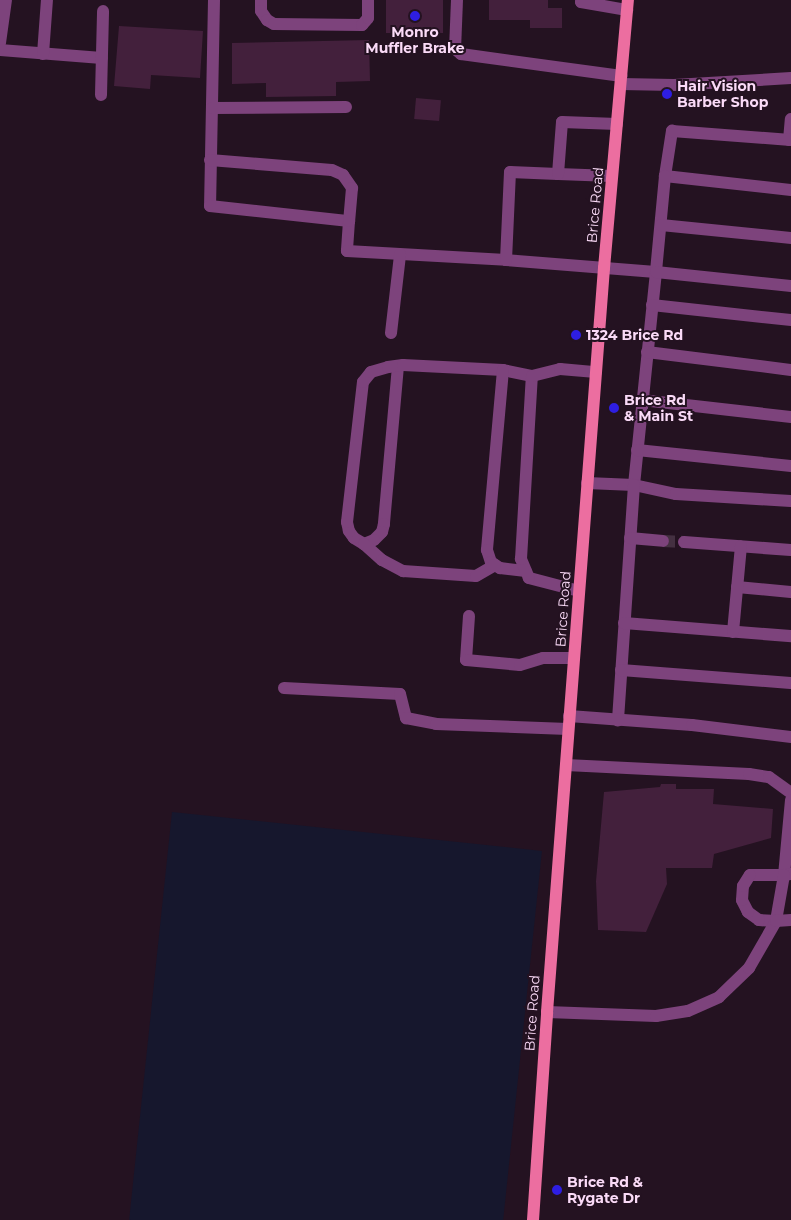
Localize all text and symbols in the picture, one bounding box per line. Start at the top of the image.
marker: Monro Muffler Brake [409,10,421,22]
place label: Monro Muffler Brake [365,24,465,56]
place label: Hair Vision Barber Shop [677,78,768,110]
marker: Hair Vision Barber Shop [661,88,673,100]
street label: Brice Road [583,166,607,244]
place label: 1324 Brice Rd [586,327,683,343]
marker: 1324 Brice Rd [570,329,582,341]
place label: Brice Rd & Main St [624,392,693,424]
marker: Brice Rd & Main St [608,402,620,414]
street label: Brice Road [552,570,574,648]
street label: Brice Road [521,974,543,1052]
place label: Brice Rd & Rygate Dr [567,1174,643,1206]
marker: Brice Rd & Rygate Dr [551,1184,563,1196]

